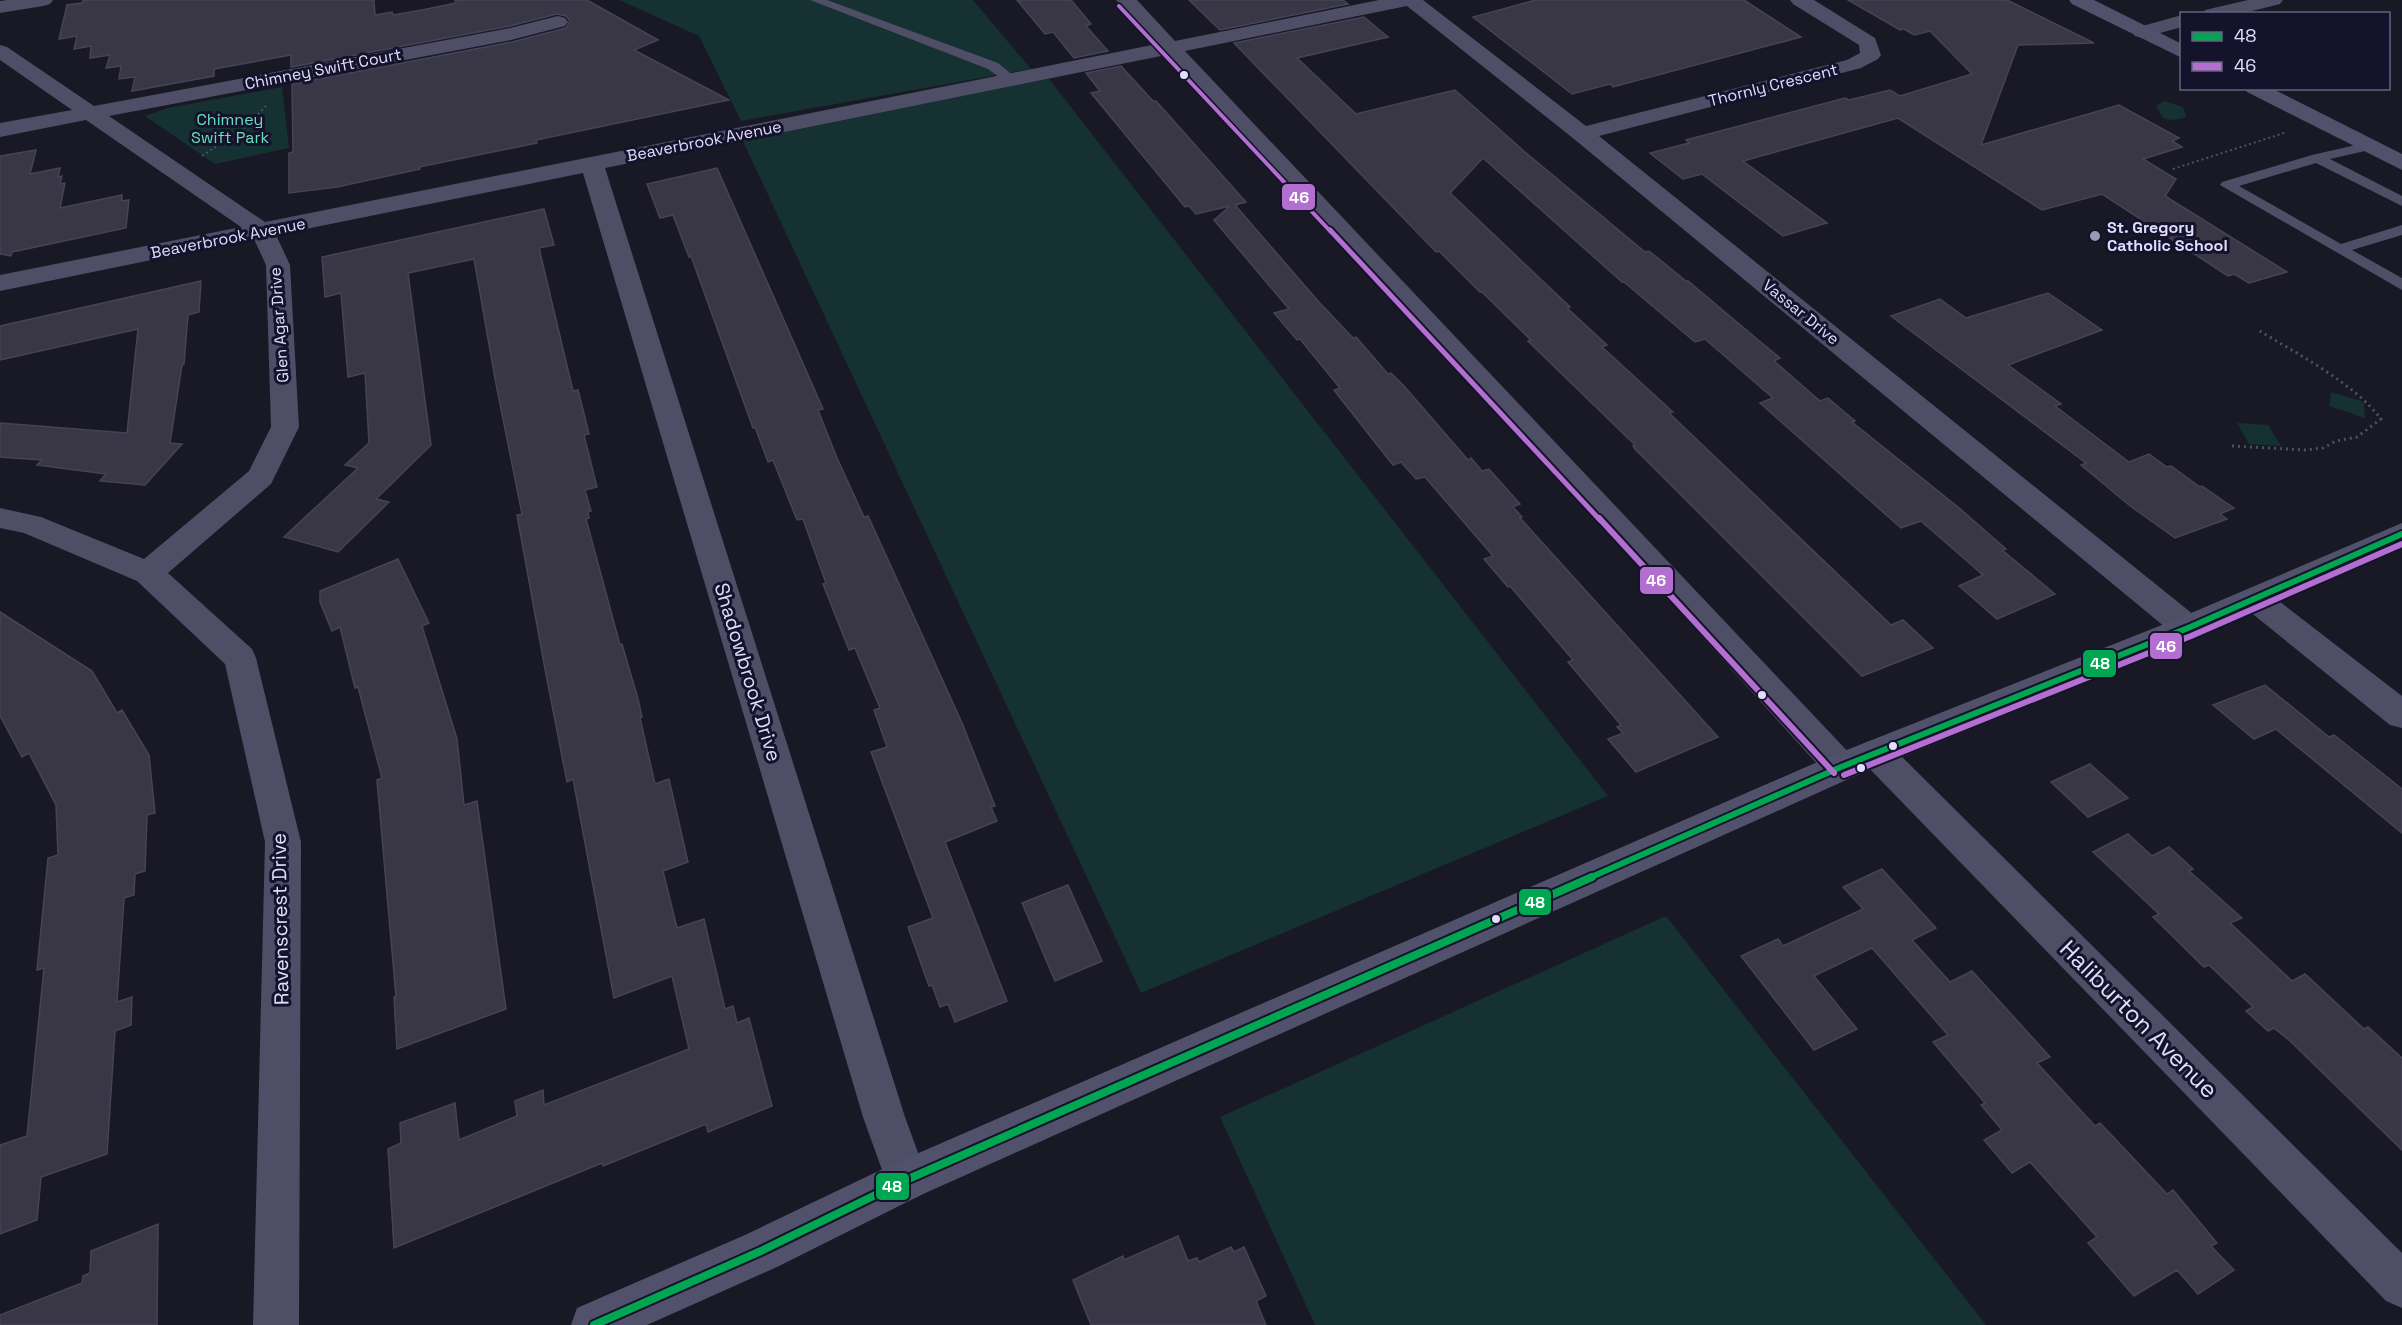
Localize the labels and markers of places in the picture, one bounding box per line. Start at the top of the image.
unlabelled marker [1178,69,1190,81]
place label: St. Gregory Catholic School [2107,217,2228,256]
marker: St. Gregory Catholic School [2088,229,2102,243]
unlabelled marker [1756,689,1768,701]
unlabelled marker [1887,740,1899,752]
unlabelled marker [1855,762,1867,774]
unlabelled marker [1490,913,1502,925]

